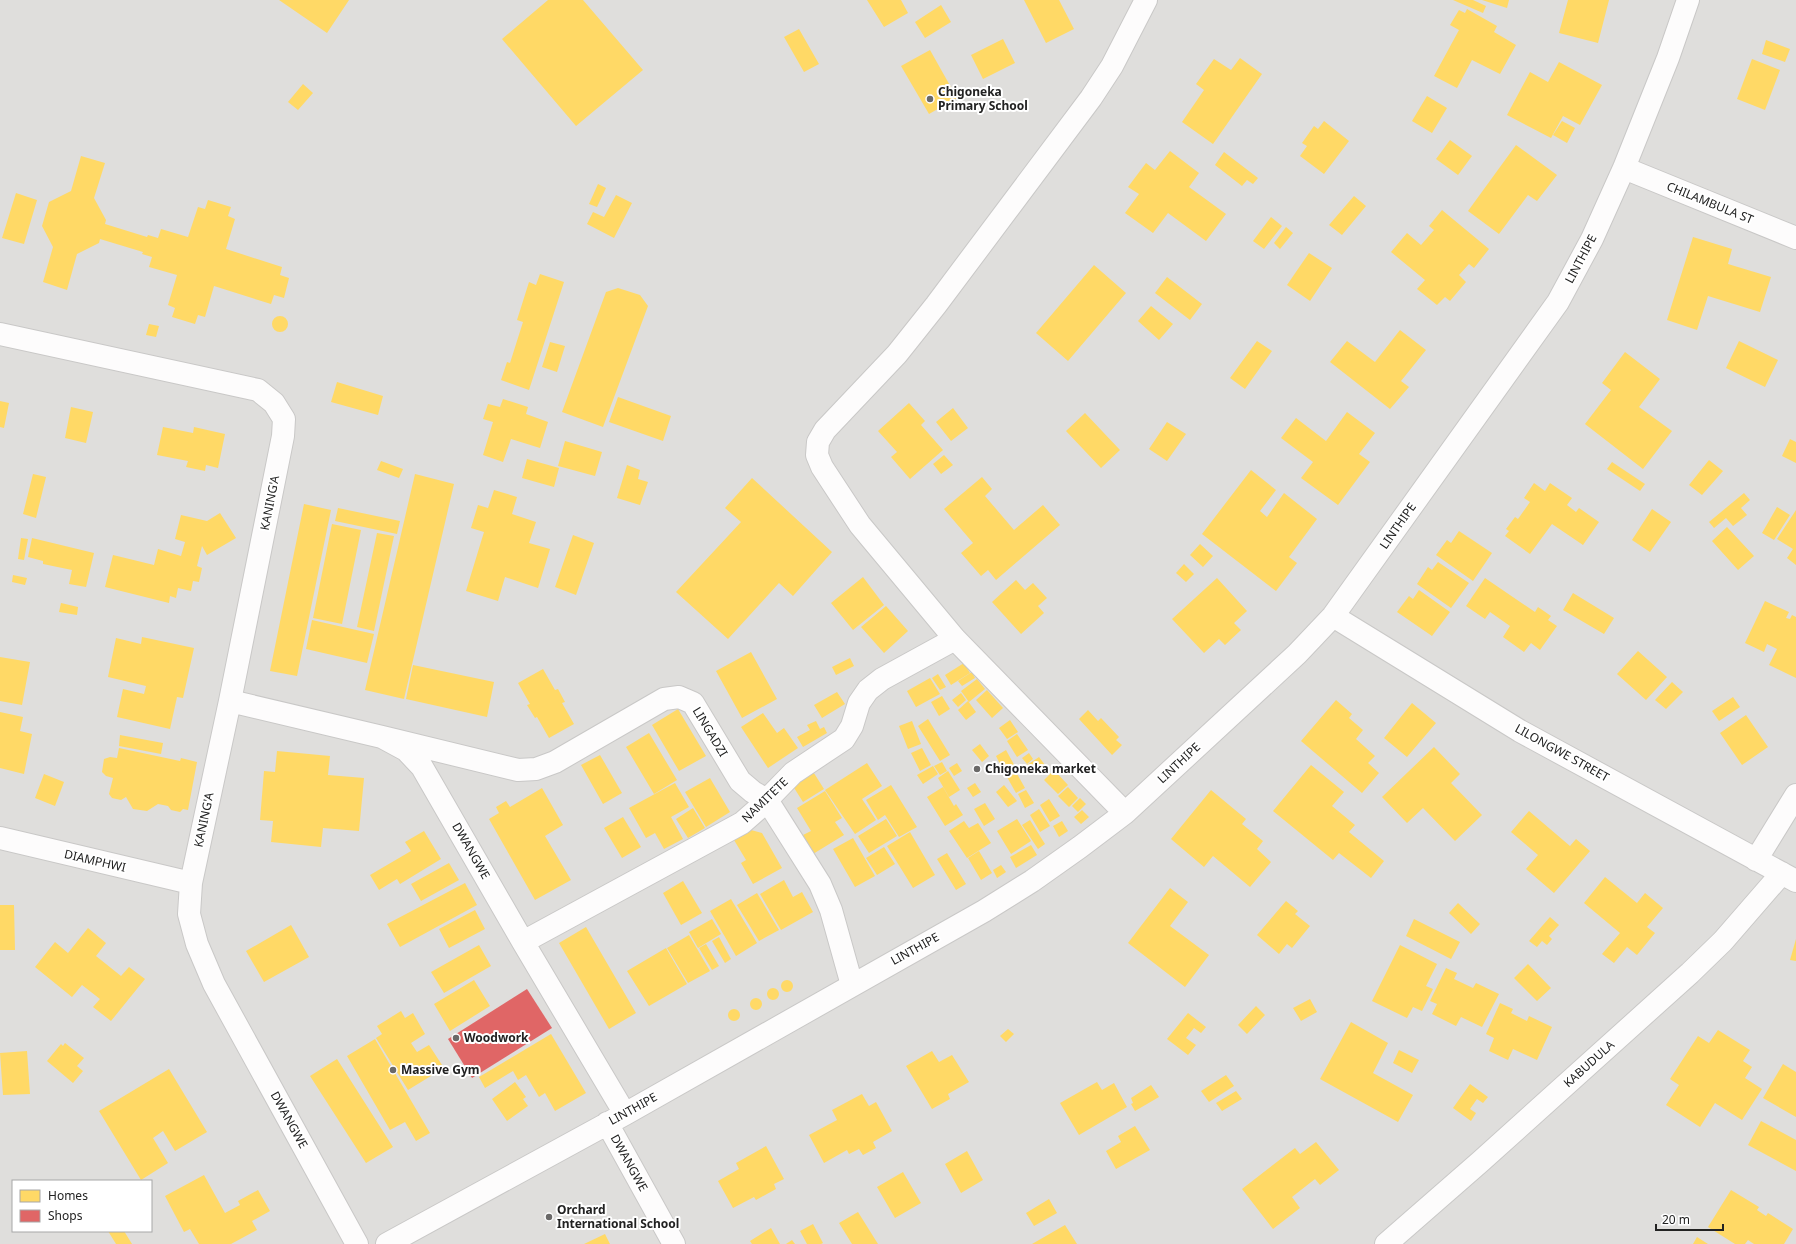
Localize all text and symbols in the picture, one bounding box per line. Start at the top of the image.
place label: Chigoneka Primary School [938,83,1028,114]
marker: Chigoneka Primary School [925,94,935,104]
street label: CHILAMBULA ST [1664,177,1756,228]
street label: LINTHIPE [1561,231,1601,286]
street label: KANING'A [256,474,283,532]
street label: LINTHIPE [1375,499,1420,552]
street label: LINGADZI [689,704,732,760]
street label: LILONGWE STREET [1512,720,1613,786]
street label: LINTHIPE [1153,738,1204,787]
place label: Chigoneka market [985,760,1096,777]
marker: Chigoneka market [972,764,982,774]
street label: NAMITETE [738,773,792,826]
street label: KANING'A [189,791,218,849]
street label: DWANGWE [448,819,494,882]
street label: DIAMPHWI [63,845,128,876]
street label: LINTHIPE [887,928,942,969]
place label: Woodwork [464,1029,529,1046]
marker: Woodwork [451,1033,461,1043]
street label: KABUDULA [1560,1036,1618,1091]
place label: Massive Gym [401,1061,480,1078]
marker: Massive Gym [388,1065,398,1075]
street label: DWANGWE [267,1088,312,1151]
street label: LINTHIPE [605,1088,660,1129]
street label: DWANGWE [607,1131,652,1194]
legend [12,1180,152,1232]
text: Homes [48,1187,88,1204]
place label: Orchard International School [557,1201,679,1232]
scale bar [1656,1206,1723,1232]
text: Shops [48,1207,83,1224]
text: 20 m [1662,1211,1690,1228]
marker: Orchard International School [544,1212,554,1222]

